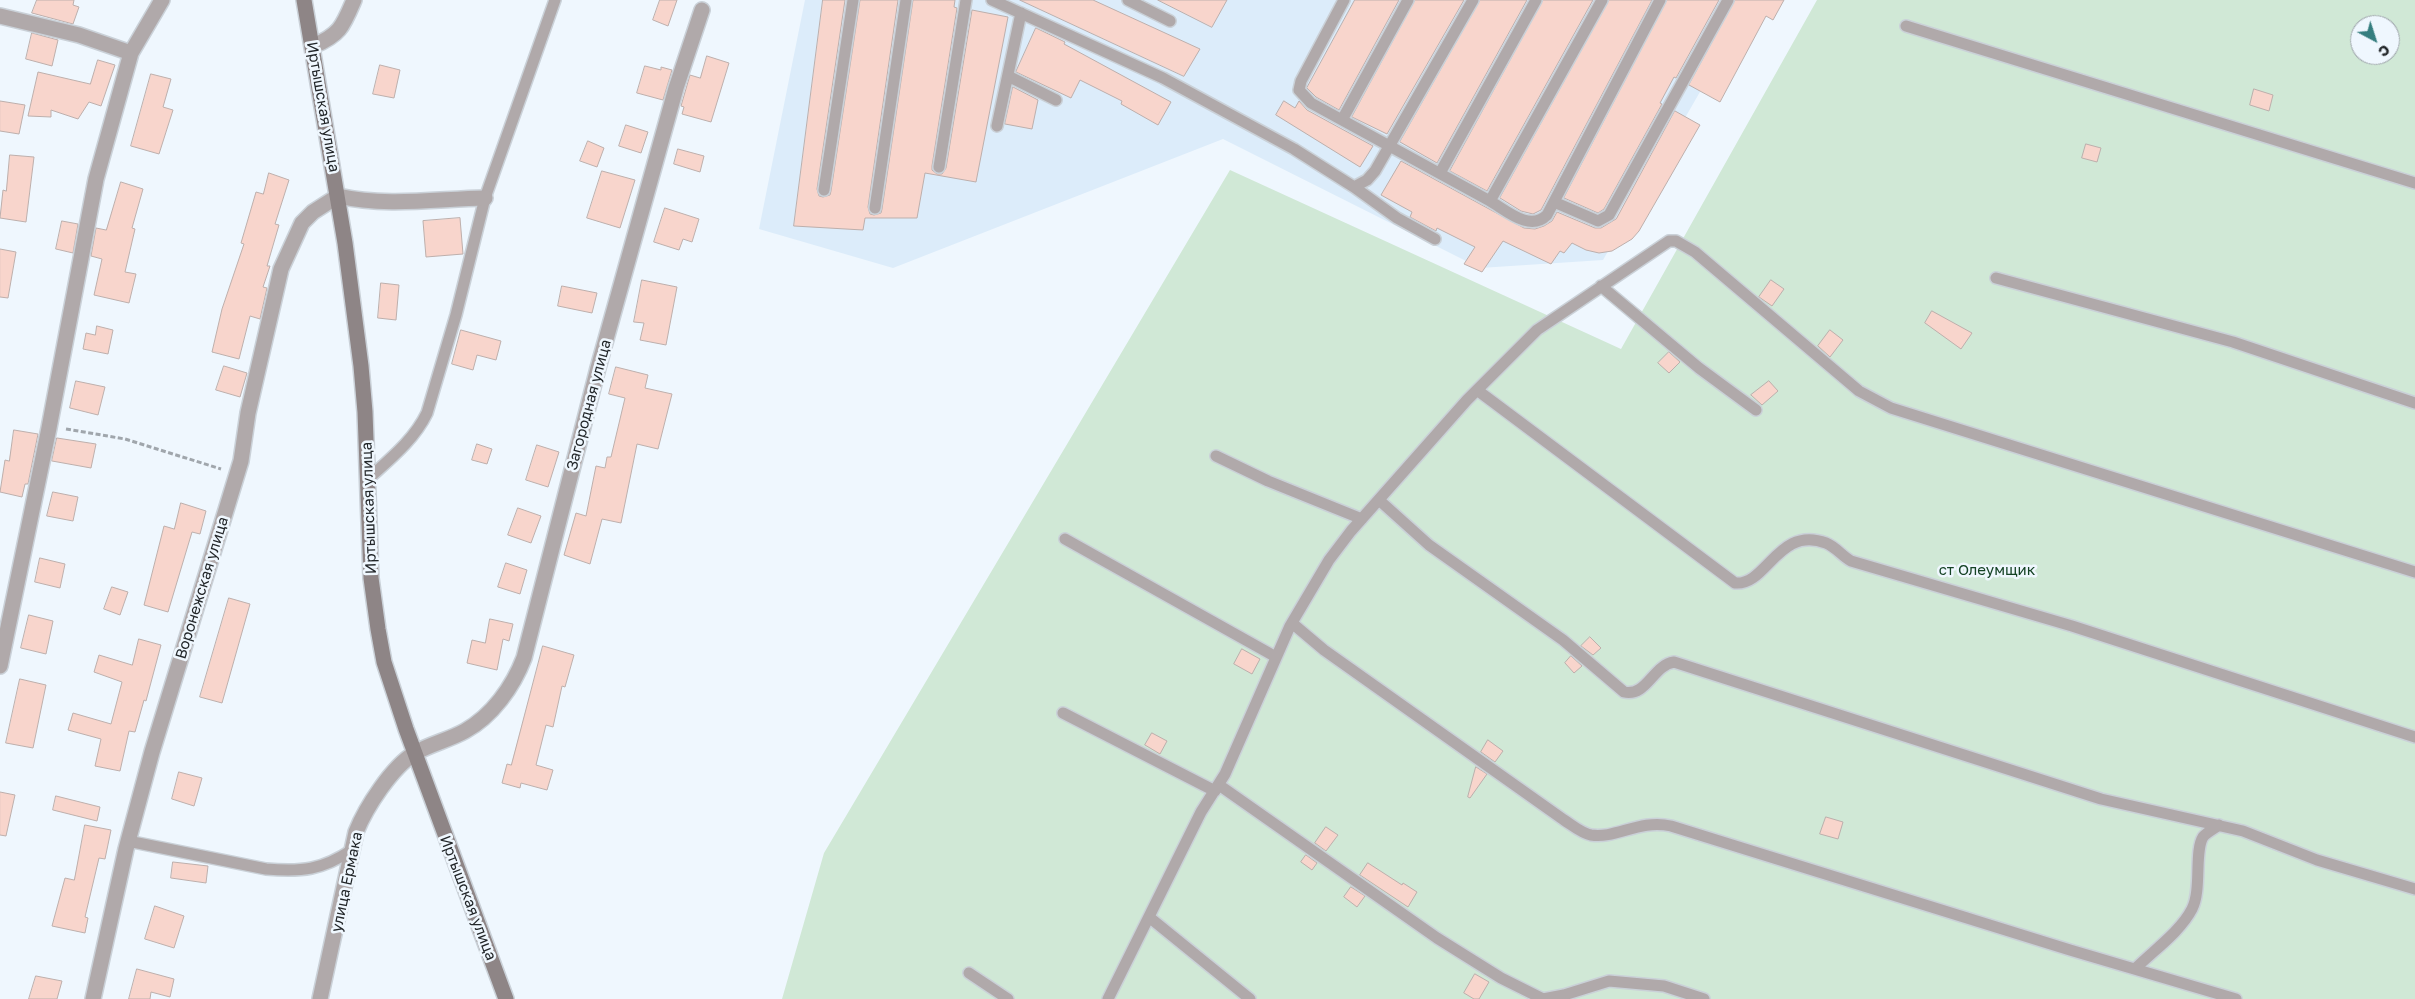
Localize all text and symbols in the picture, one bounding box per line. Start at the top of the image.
north arrow [2350,15,2400,65]
street label: Иртышская улица [303,40,343,174]
text: С [2375,41,2394,61]
street label: Загородная улица [563,338,615,472]
street label: Иртышская улица [358,442,380,574]
street label: Воронежская улица [172,515,232,661]
park label: ст Олеумщик [1939,561,2035,579]
street label: улица Ермака [328,830,366,934]
street label: Иртышская улица [436,833,500,963]

